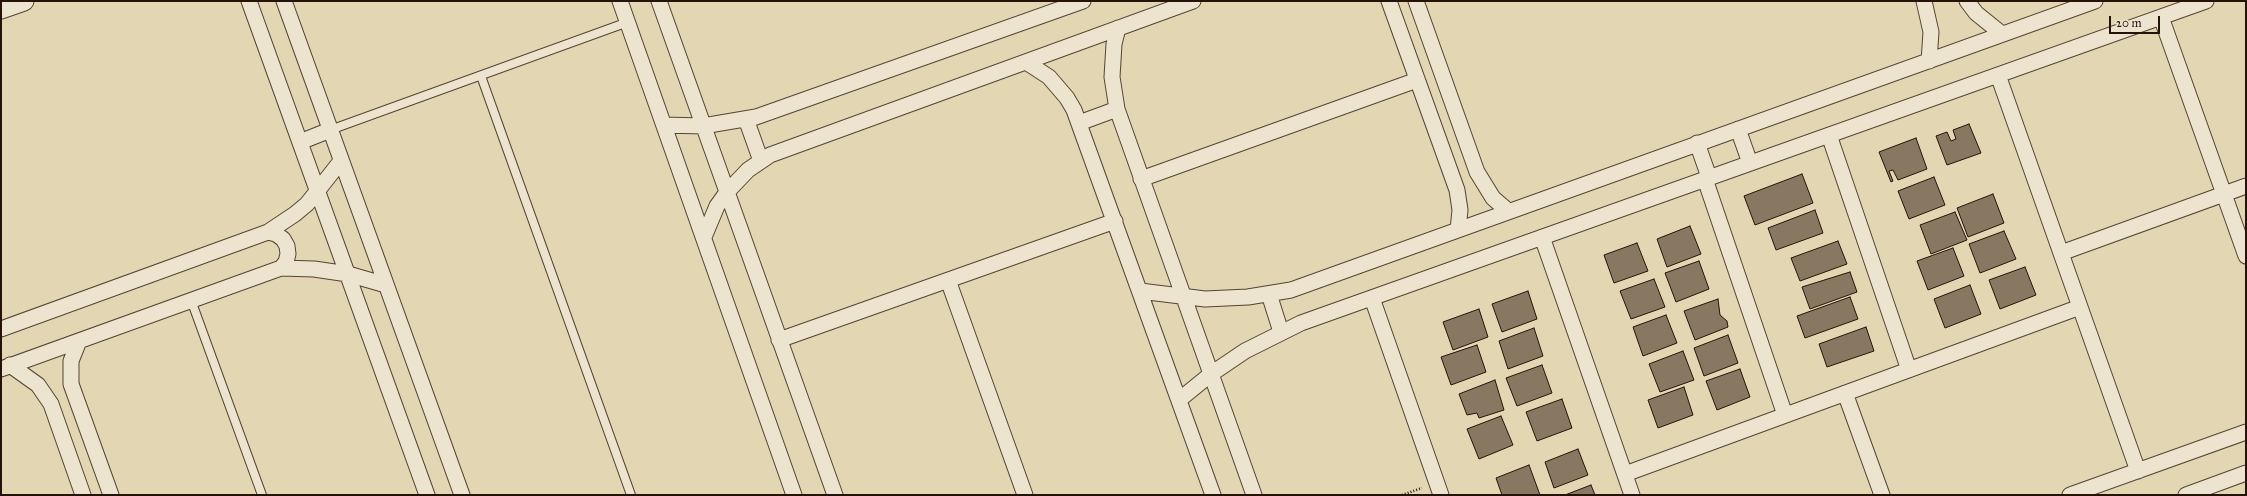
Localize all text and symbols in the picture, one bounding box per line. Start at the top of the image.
scale bar [2111,8,2162,34]
text: 20 m [2116,16,2142,30]

